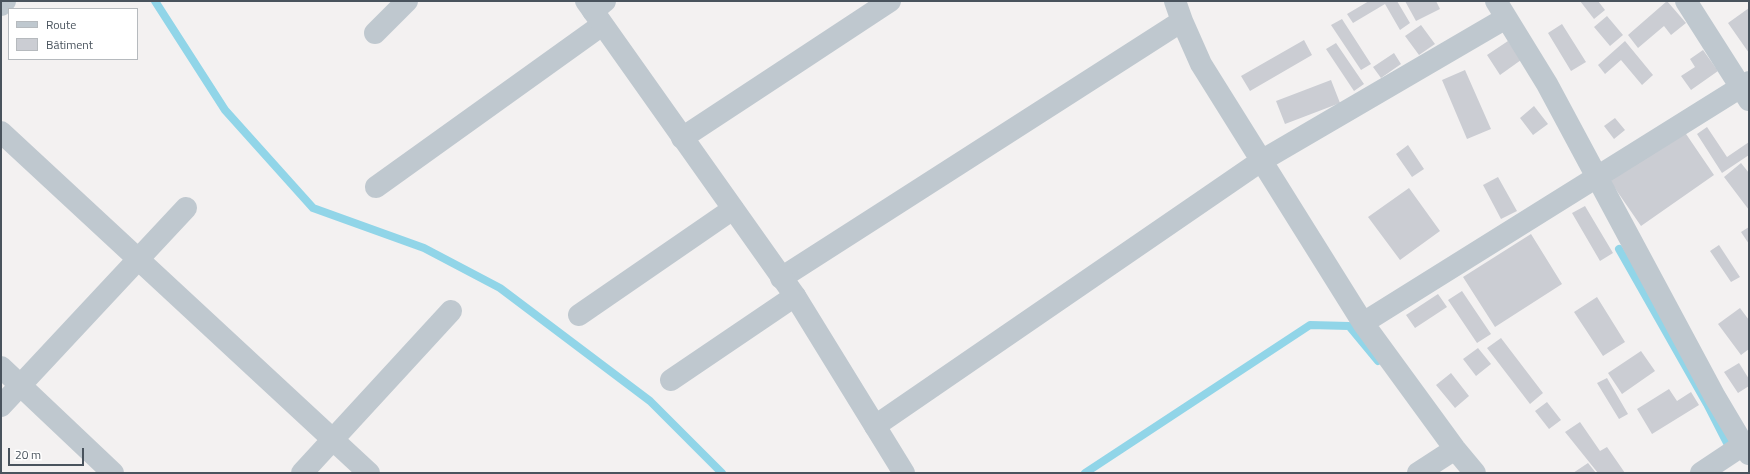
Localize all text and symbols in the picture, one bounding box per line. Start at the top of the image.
legend [8,8,138,60]
text: Route [46,15,76,34]
text: Bâtiment [46,35,93,54]
scale bar [10,440,86,466]
text: 20 m [15,445,41,464]

